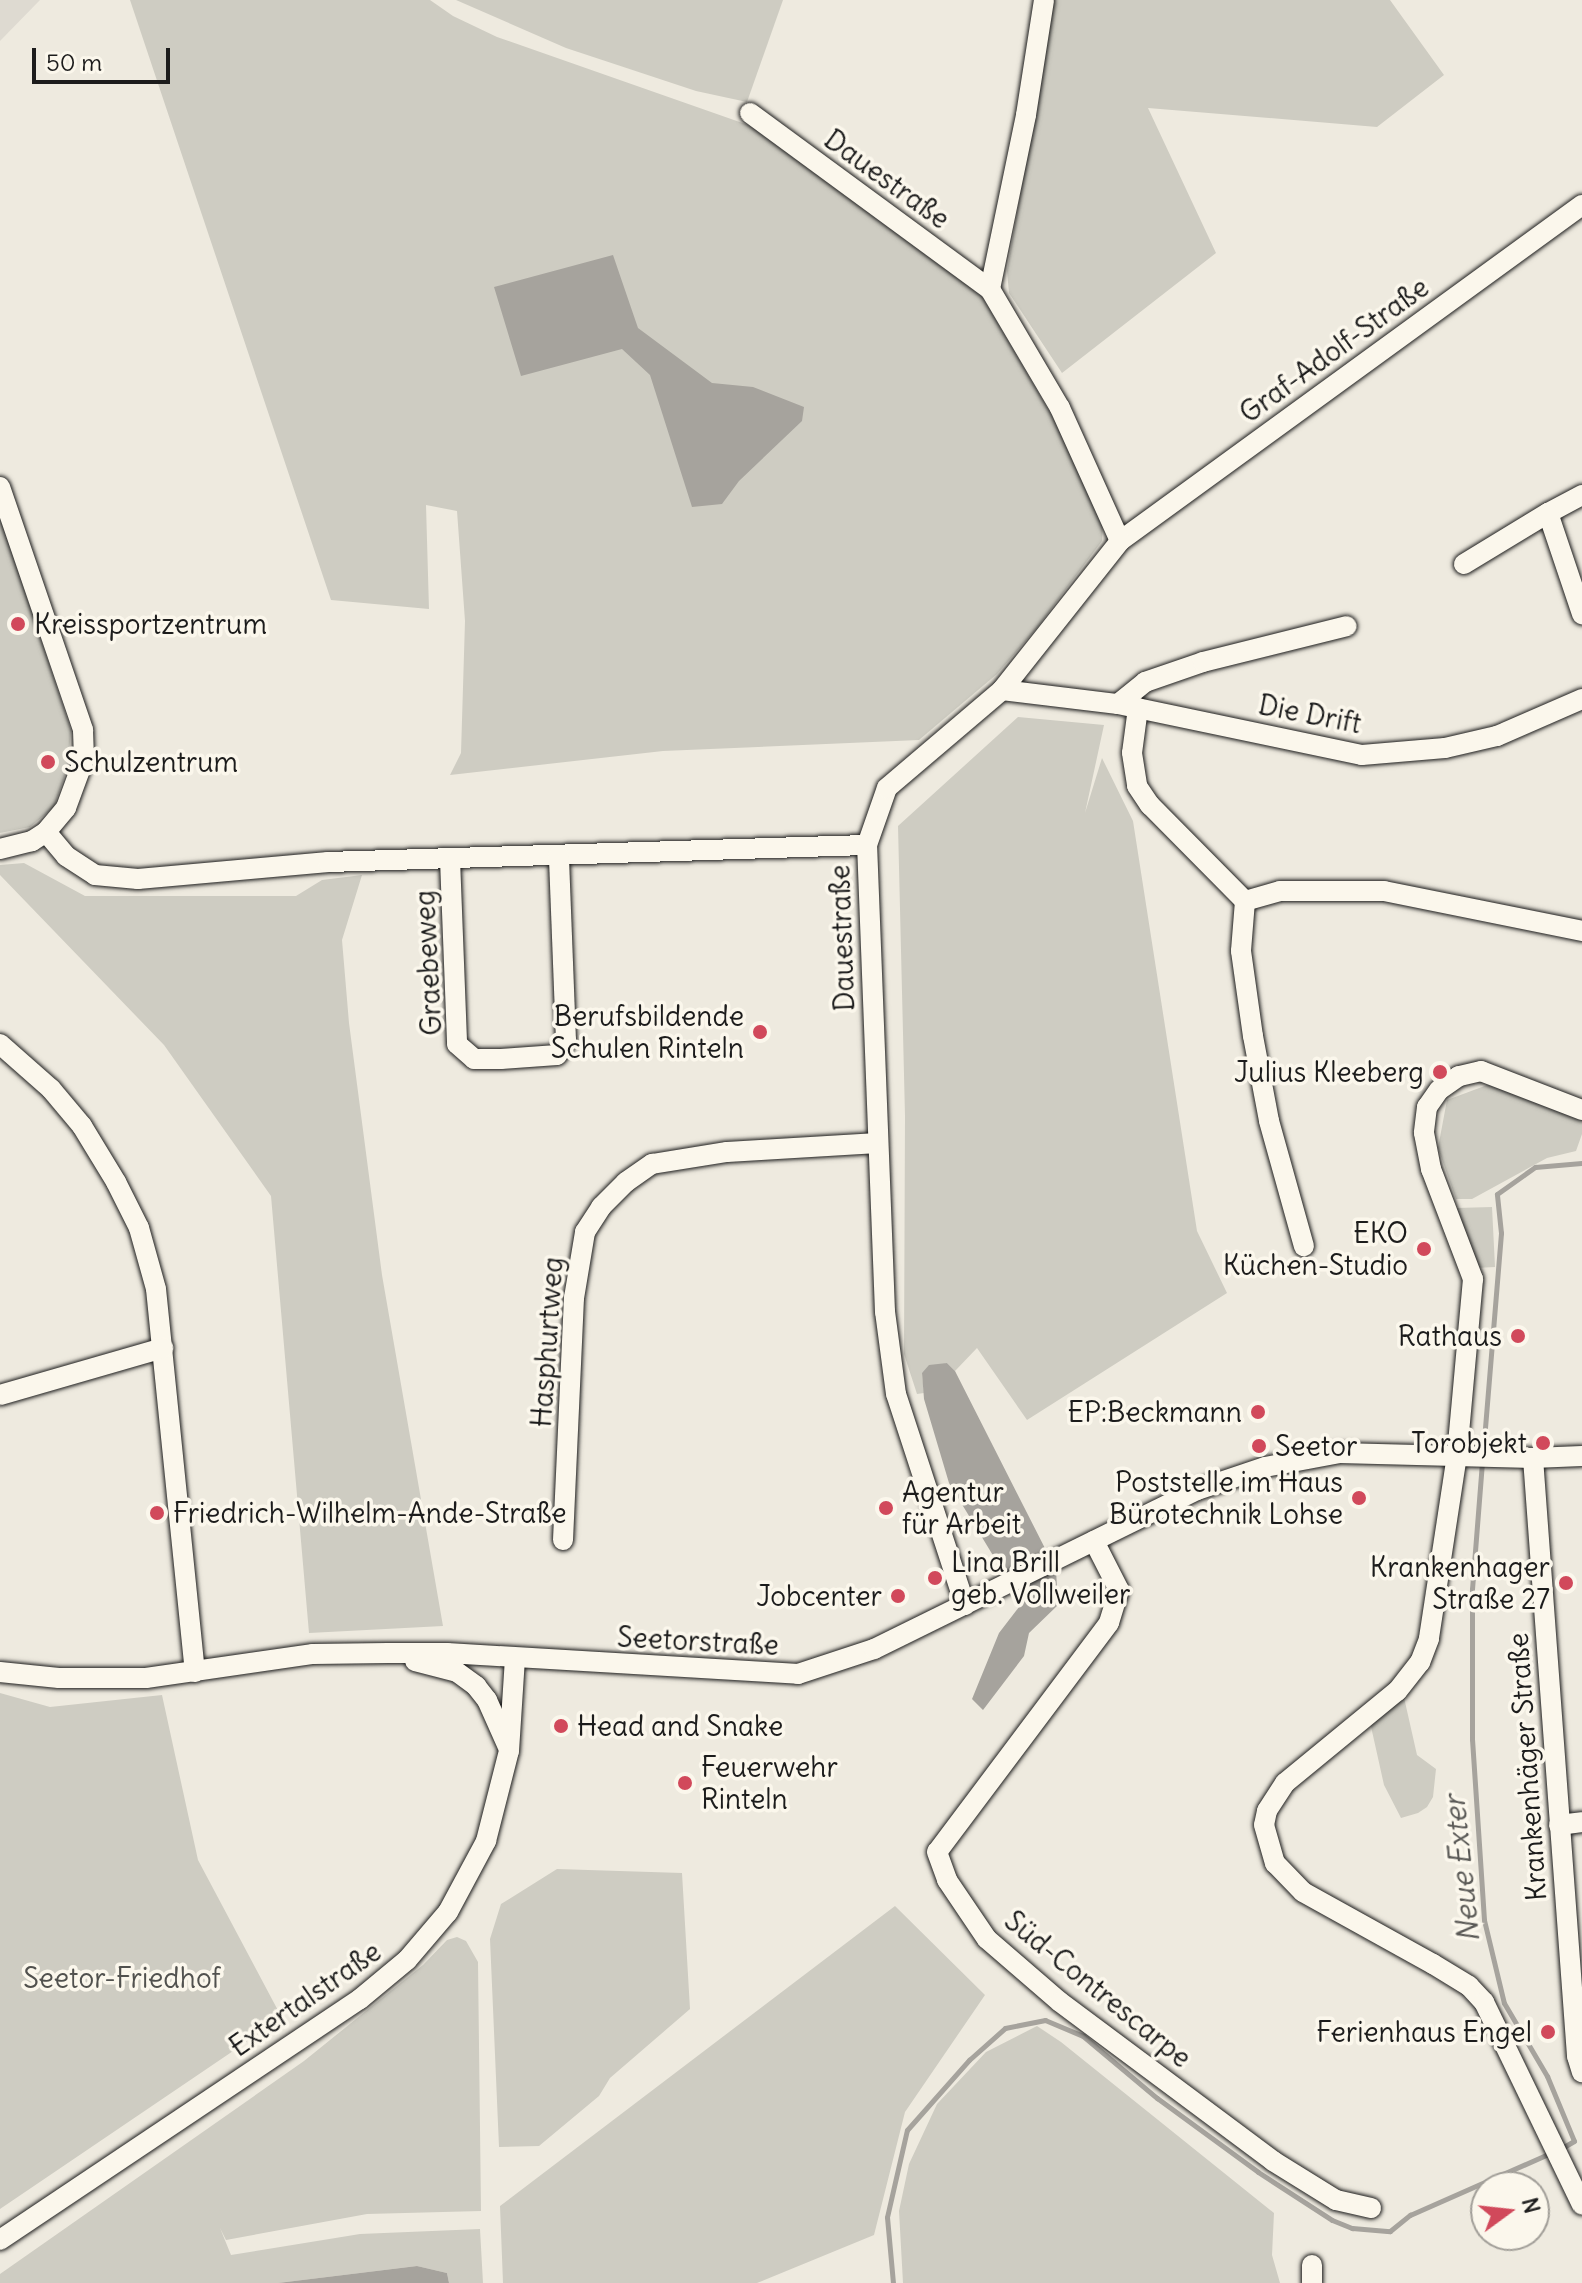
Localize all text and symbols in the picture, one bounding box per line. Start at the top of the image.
scale bar [36,32,174,82]
text: 50 m [46,47,102,77]
street label: Dauestraße [818,122,956,236]
street label: Graf-Adolf-Straße [1233,270,1435,430]
place label: Kreissportzentrum [34,607,267,641]
marker: Kreissportzentrum [9,615,27,633]
street label: Die Drift [1256,688,1364,740]
place label: Schulzentrum [64,745,238,779]
marker: Schulzentrum [39,753,57,771]
street label: Dauestraße [823,864,861,1012]
street label: Graebeweg [407,889,449,1037]
place label: Berufsbildende Schulen Rinteln [551,999,744,1065]
marker: Berufsbildende Schulen Rinteln [751,1023,769,1041]
place label: Julius Kleeberg [1234,1055,1424,1089]
marker: Julius Kleeberg [1431,1063,1449,1081]
place label: EKO Küchen-Studio [1223,1216,1408,1282]
marker: EKO Küchen-Studio [1415,1240,1433,1258]
street label: Hasphurtweg [524,1256,570,1428]
place label: Rathaus [1398,1319,1502,1353]
marker: Rathaus [1509,1327,1527,1345]
place label: EP:Beckmann [1067,1395,1242,1429]
marker: EP:Beckmann [1249,1403,1267,1421]
place label: Torobjekt [1411,1426,1527,1460]
place label: Seetor [1275,1429,1357,1463]
marker: Torobjekt [1534,1434,1552,1452]
marker: Seetor [1250,1437,1268,1455]
place label: Poststelle im Haus Bürotechnik Lohse [1109,1465,1343,1531]
place label: Agentur für Arbeit [902,1475,1021,1541]
marker: Poststelle im Haus Bürotechnik Lohse [1350,1489,1368,1507]
place label: Friedrich-Wilhelm-Ande-Straße [173,1496,567,1530]
marker: Agentur für Arbeit [877,1499,895,1517]
marker: Friedrich-Wilhelm-Ande-Straße [148,1504,166,1522]
place label: Lina Brill geb. Vollweiler [951,1545,1130,1611]
place label: Krankenhager Straße 27 [1370,1550,1550,1616]
marker: Lina Brill geb. Vollweiler [926,1569,944,1587]
marker: Krankenhager Straße 27 [1557,1574,1575,1592]
place label: Jobcenter [756,1579,882,1613]
marker: Jobcenter [889,1587,907,1605]
street label: Seetorstraße [616,1620,780,1662]
street label: Krankenhäger Straße [1501,1632,1553,1902]
place label: Head and Snake [577,1709,783,1743]
marker: Head and Snake [552,1717,570,1735]
place label: Feuerwehr Rinteln [701,1750,838,1816]
marker: Feuerwehr Rinteln [676,1774,694,1792]
water label: Neue Exter [1435,1794,1487,1944]
street label: Süd-Contrescarpe [998,1904,1198,2074]
street label: Extertalstraße [223,1934,387,2064]
park label: Seetor-Friedhof [23,1961,221,1995]
place label: Ferienhaus Engel [1316,2015,1532,2049]
marker: Ferienhaus Engel [1539,2023,1557,2041]
north arrow [1470,2171,1550,2251]
text: N [1516,2194,1547,2216]

